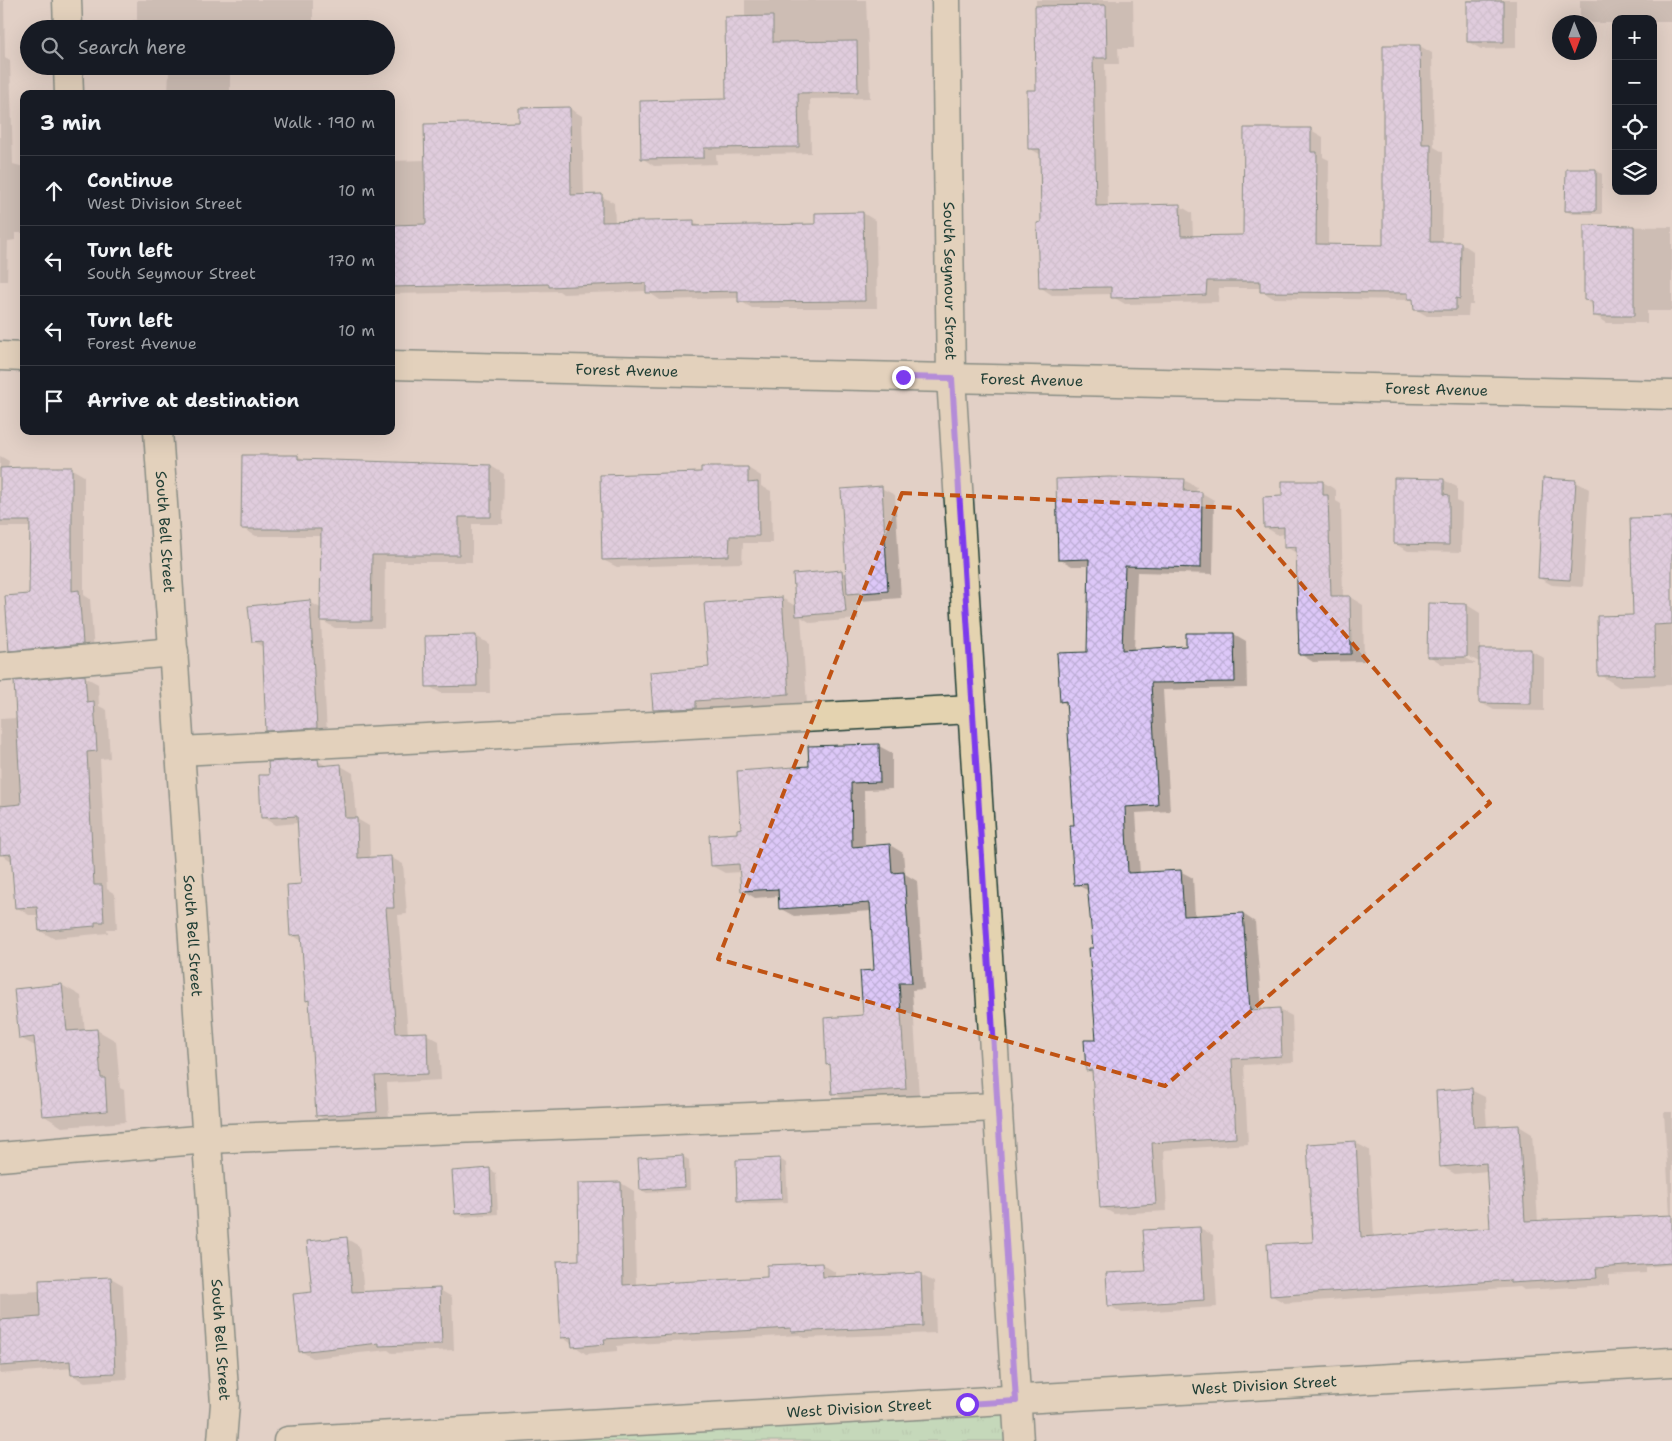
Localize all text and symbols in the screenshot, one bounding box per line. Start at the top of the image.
north arrow [1552,15,1597,60]
map controls [1612,15,1657,195]
button: + [1612,15,1657,60]
search box [20,20,395,75]
icon: search [38,34,66,62]
text: Search here [78,35,187,60]
button: − [1612,60,1657,105]
button: locate [1612,105,1657,150]
text: 3 min [40,109,101,137]
text: Walk · 190 m [273,112,375,133]
button: layers [1612,150,1657,195]
text: Continue [87,168,173,193]
icon: ahead [40,177,68,205]
text: 10 m [338,180,375,201]
text: West Division Street [87,193,242,214]
street label: South Seymour Street [939,202,961,360]
text: Turn left [87,238,173,263]
icon: left [40,247,68,275]
text: 170 m [328,250,375,271]
text: South Seymour Street [87,263,256,284]
text: Turn left [87,308,173,333]
icon: left [40,317,68,345]
text: 10 m [338,320,375,341]
text: Forest Avenue [87,333,197,354]
street label: Forest Avenue [575,359,679,382]
route end [892,366,915,389]
street label: Forest Avenue [980,369,1084,391]
street label: Forest Avenue [1385,378,1488,401]
icon: arrive [40,387,68,415]
text: Arrive at destination [87,388,299,413]
street label: South Bell Street [151,470,179,593]
street label: South Bell Street [179,874,207,997]
street label: South Bell Street [206,1278,235,1401]
street label: West Division Street [1191,1371,1338,1399]
route start [956,1393,979,1416]
street label: West Division Street [786,1394,932,1423]

